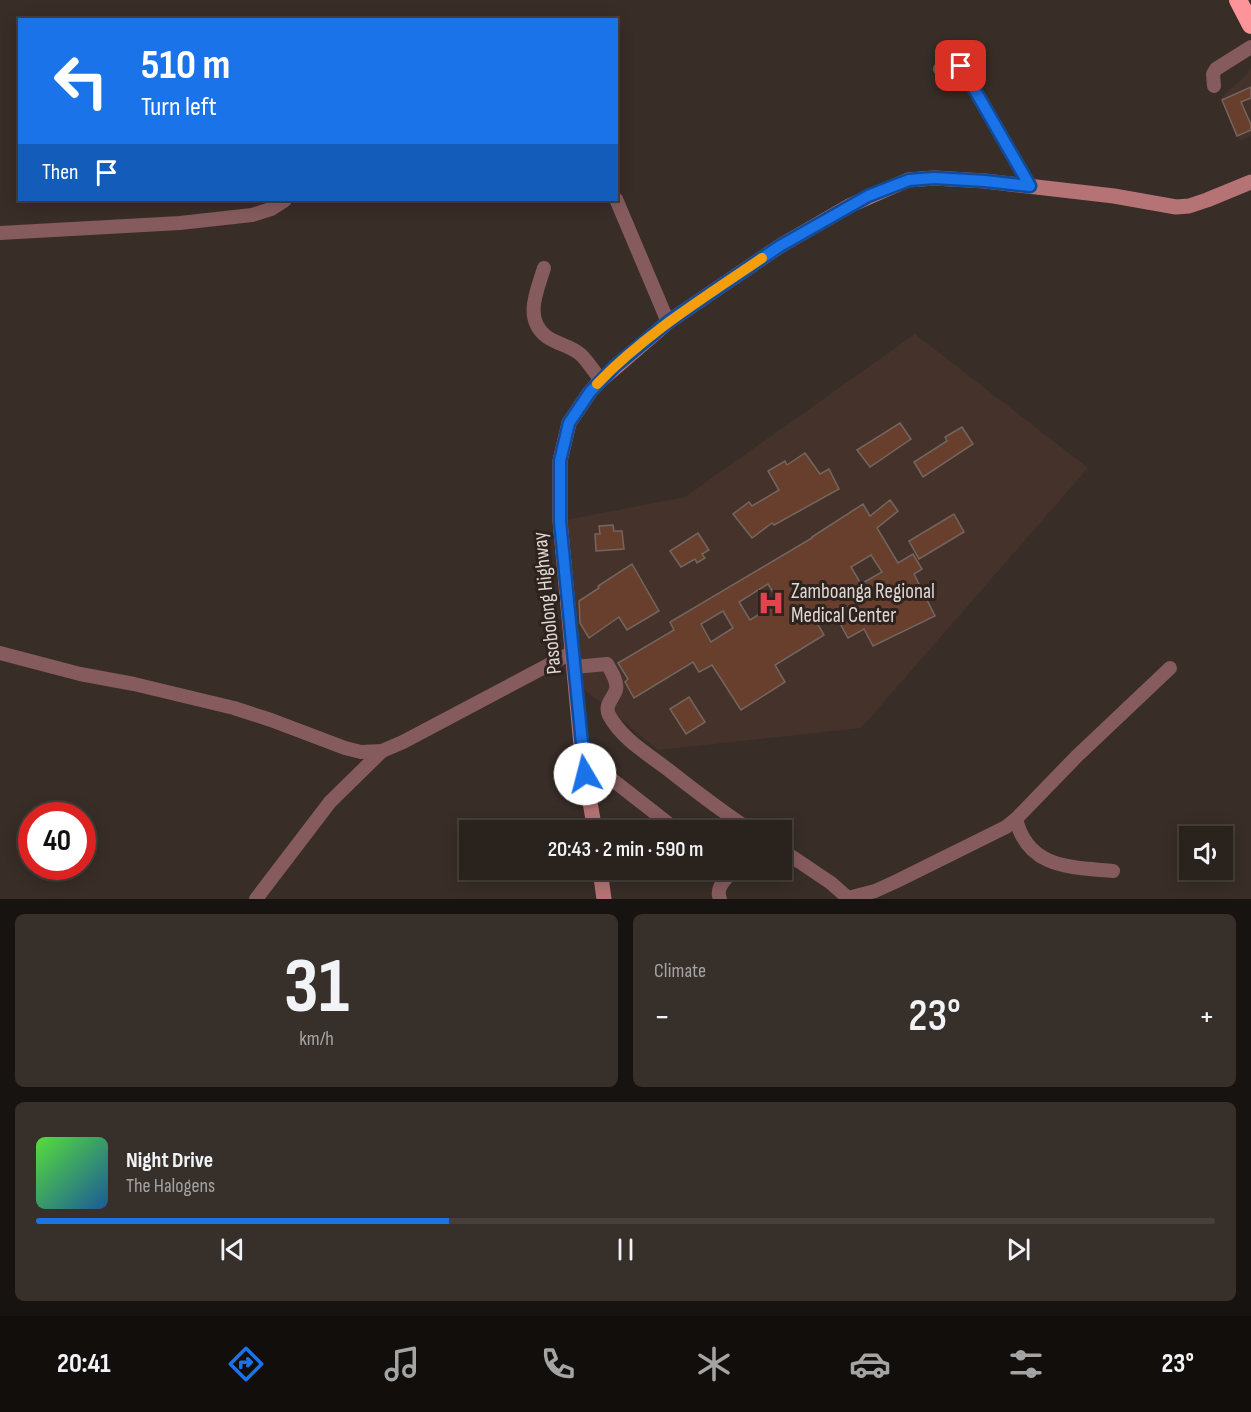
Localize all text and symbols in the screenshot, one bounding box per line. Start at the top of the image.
text: 510 m [141,40,230,91]
pin [935,40,986,91]
icon: left [42,42,120,120]
icon: arrive [944,49,977,82]
text: Turn left [141,91,217,123]
icon: arrive [90,156,123,189]
text: Then [42,159,78,186]
street label: Pasobolong Highway [527,530,567,676]
place label: Zamboanga Regional Medical Center [791,579,935,628]
hospital icon: Zamboanga Regional Medical Center [756,588,786,618]
position arrow [553,742,617,806]
speed limit sign: 40 [18,802,96,880]
map controls [1179,826,1233,880]
button: sound [1179,826,1233,880]
text: 20:43 · 2 min · 590 m [548,836,703,863]
text: 31 [284,941,349,1034]
text: Climate [654,959,706,983]
text: 23° [908,989,961,1044]
text: − [654,997,670,1037]
text: + [1199,997,1215,1037]
text: km/h [299,1027,334,1051]
text: Night Drive [126,1147,213,1174]
text: The Halogens [126,1174,215,1198]
icon: previous [216,1233,249,1266]
icon: pause [609,1233,642,1266]
icon: next [1002,1233,1035,1266]
icon: directions [225,1343,267,1385]
icon: music [381,1343,423,1385]
icon: phone [537,1343,579,1385]
icon: climate [693,1343,735,1385]
icon: car [849,1343,891,1385]
icon: filters [1005,1343,1047,1385]
text: 20:41 [57,1348,111,1380]
text: 23° [1161,1348,1194,1380]

